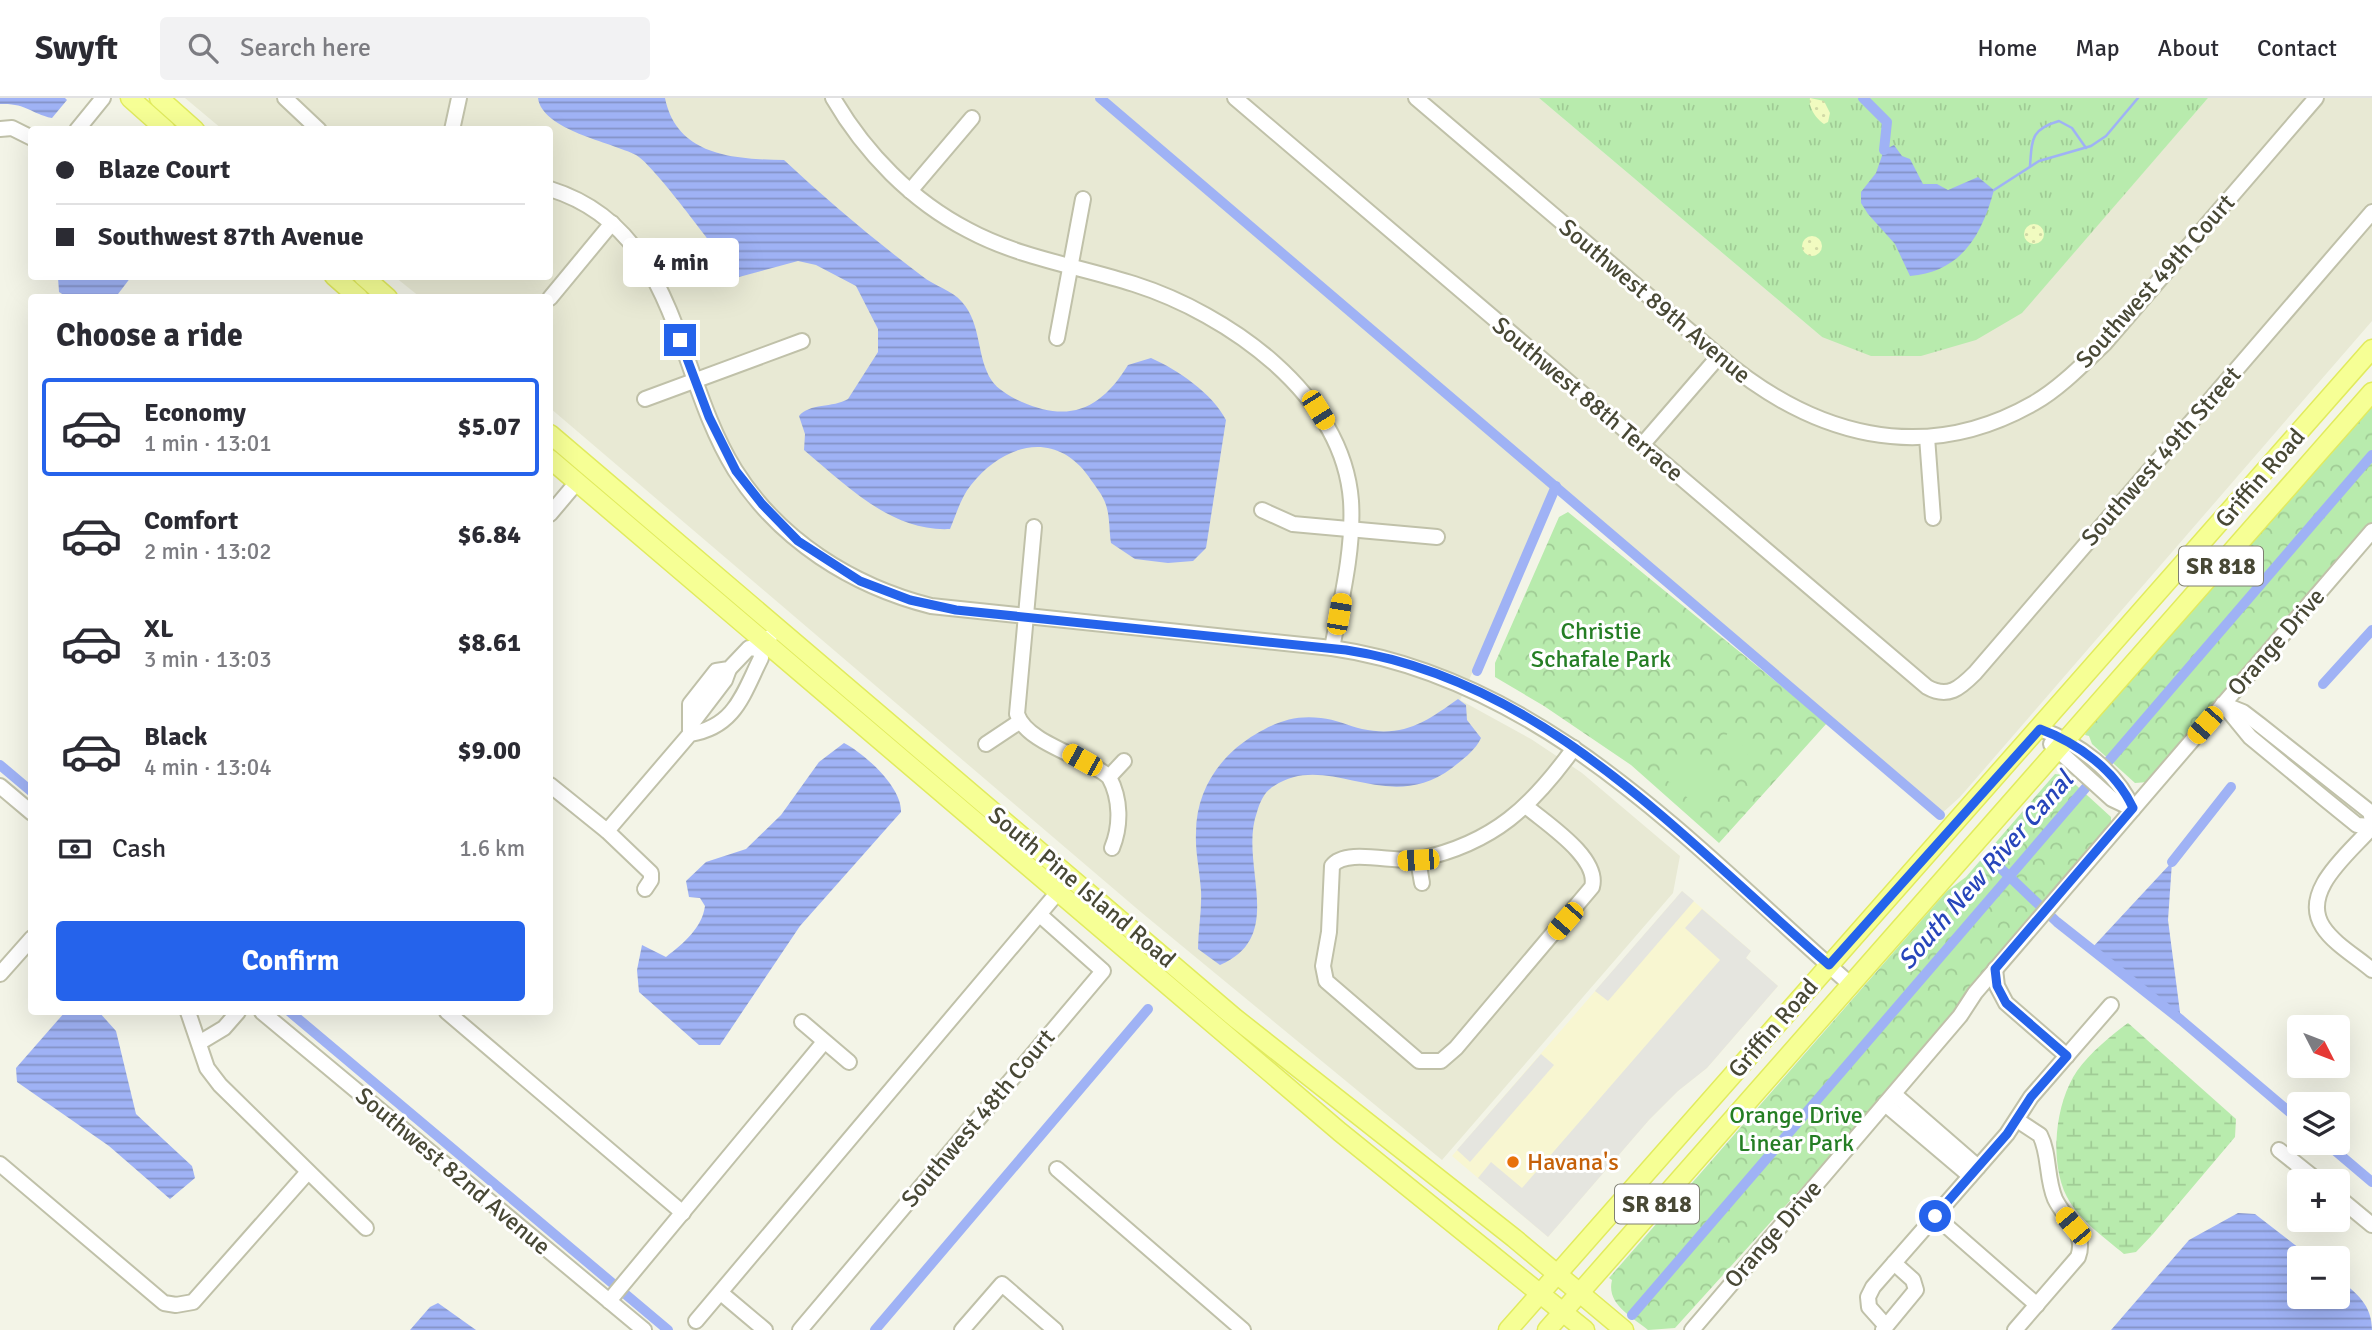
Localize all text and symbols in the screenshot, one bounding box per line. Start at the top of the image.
search box [160,17,650,80]
text: Swyft [35,28,118,69]
icon: search [184,29,222,67]
text: Search here [240,32,371,64]
text: Home [1977,33,2037,63]
text: Map [2075,33,2120,63]
text: About [2158,33,2219,63]
text: Contact [2257,33,2337,63]
text: Blaze Court [98,154,230,186]
street label: Southwest 49th Court [2069,188,2241,374]
street label: Southwest 89th Avenue [1553,212,1757,390]
text: Southwest 87th Avenue [98,221,364,253]
callout: 4 min [622,238,738,288]
text: 4 min [653,248,709,277]
street label: Southwest 88th Terrace [1486,310,1690,488]
text: Choose a ride [56,316,243,355]
route end [664,324,696,356]
street label: Southwest 49th Street [2075,360,2247,552]
car [1298,387,1339,433]
icon: car [60,396,123,459]
text: Economy [144,397,246,429]
text: $5.07 [457,411,521,443]
street label: Griffin Road [2209,422,2311,534]
text: 1 min · 13:01 [144,429,272,458]
icon: car [60,504,123,567]
text: Comfort [144,505,238,537]
text: $6.84 [457,519,521,551]
text: 2 min · 13:02 [144,537,272,566]
road number: SR 818 [2179,546,2263,586]
street label: Orange Drive [2221,582,2331,702]
car [1326,591,1353,637]
icon: car [60,612,123,675]
text: XL [144,613,174,645]
park label: Christie Schafale Park [1531,616,1671,674]
text: $8.61 [457,627,521,659]
text: 3 min · 13:03 [144,645,272,674]
car [2184,702,2227,748]
icon: car [60,720,123,783]
text: Black [144,721,207,753]
text: $9.00 [457,735,521,767]
car [1059,741,1106,779]
text: 4 min · 13:04 [144,753,272,782]
water label: South New River Canal [1891,763,2082,976]
street label: South Pine Island Road [982,800,1182,974]
icon: cash [56,830,94,868]
text: Cash [112,833,166,865]
text: 1.6 km [459,834,525,863]
car [1397,848,1440,872]
car [1544,898,1587,944]
button: Confirm [56,921,525,1001]
street label: Griffin Road [1722,972,1824,1084]
north arrow [2287,1015,2350,1078]
map controls [2287,1015,2350,1309]
street label: Southwest 48th Court [895,1023,1061,1213]
street label: Southwest 82nd Avenue [349,1081,557,1261]
button: layers [2287,1092,2350,1155]
park label: Orange Drive Linear Park [1729,1100,1863,1158]
place label: Havana's [1527,1147,1619,1177]
marker: Havana's [1505,1154,1521,1170]
button: + [2287,1169,2350,1232]
street label: Orange Drive [1718,1174,1828,1294]
road number: SR 818 [1615,1184,1699,1224]
route start [1919,1200,1951,1232]
car [2052,1203,2095,1249]
button: − [2287,1246,2350,1309]

